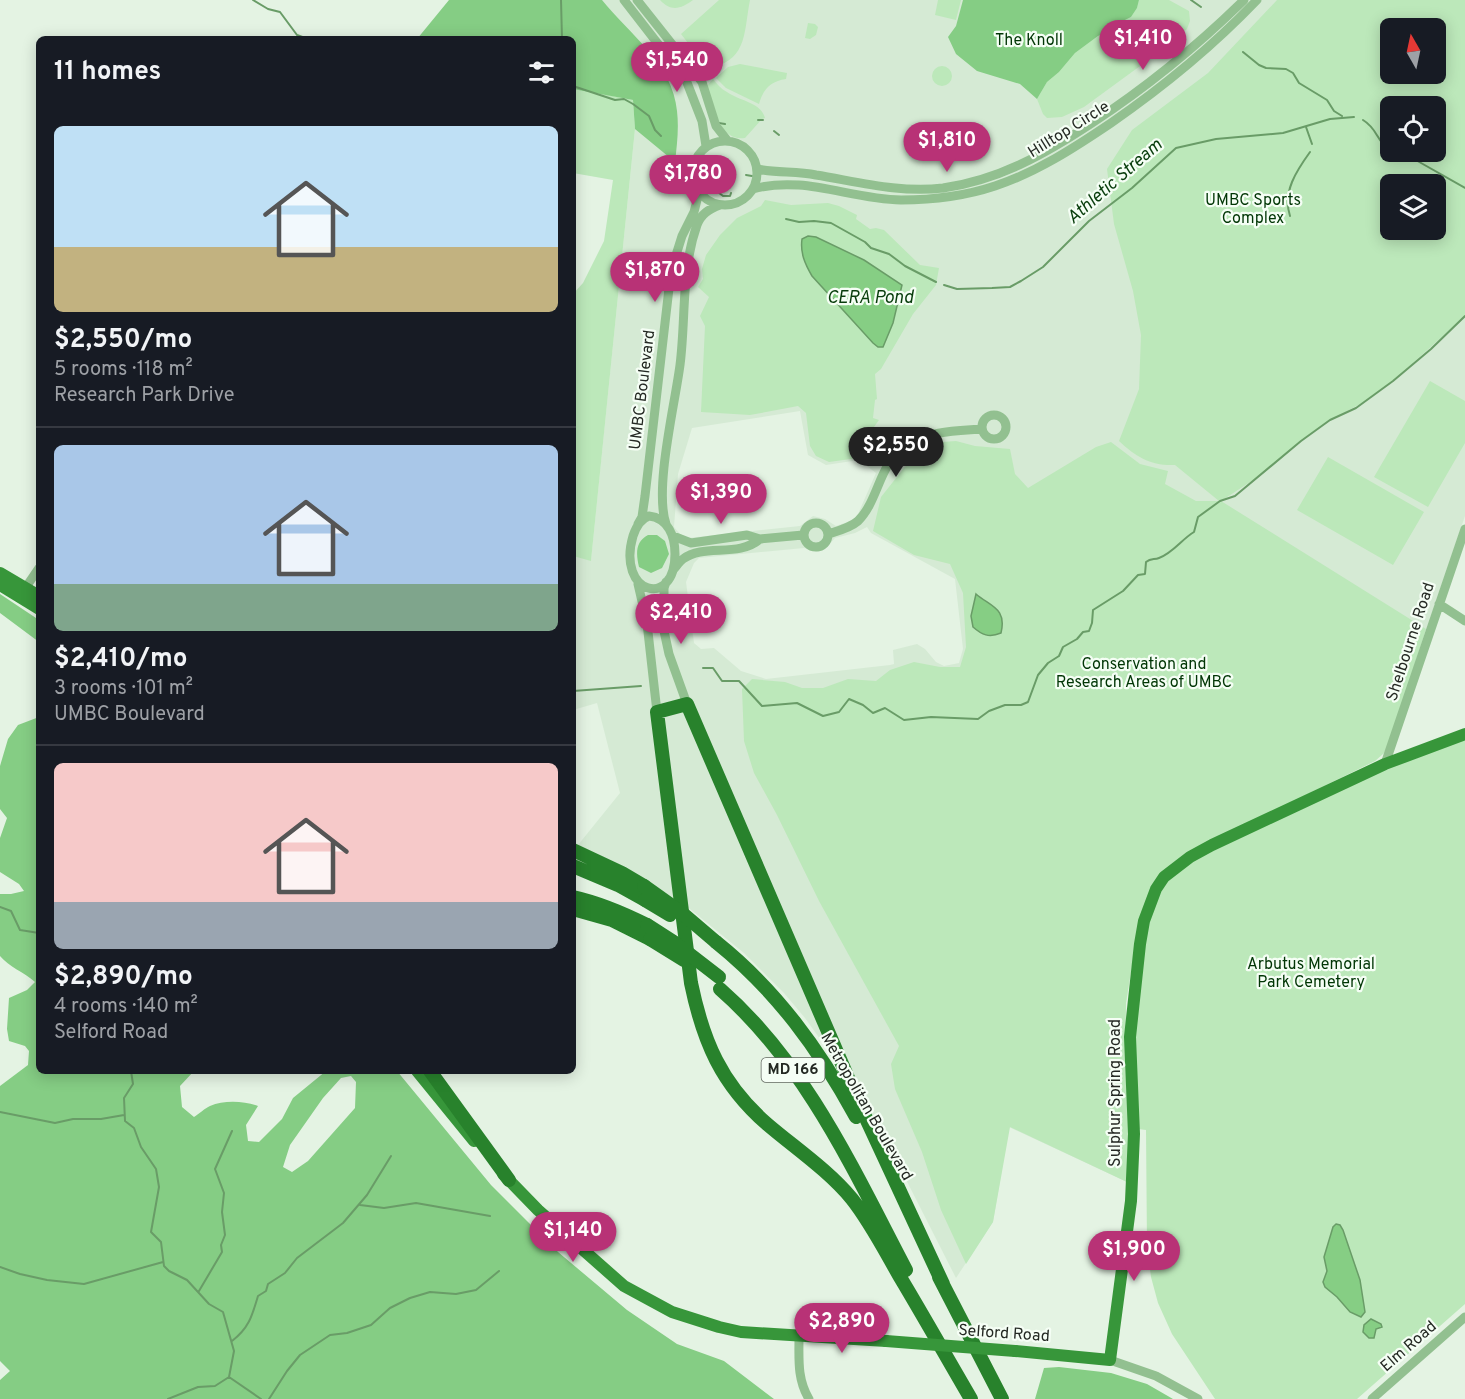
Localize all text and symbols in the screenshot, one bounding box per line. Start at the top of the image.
north arrow [1380,18,1446,84]
map controls [1380,18,1446,240]
pin: $1,410 [1094,20,1192,71]
text: $1,410 [1113,26,1173,52]
park label: The Knoll [995,31,1063,51]
pin: $1,540 [628,42,726,93]
text: $1,540 [645,48,709,74]
text: 11 homes [54,56,161,89]
icon: filters [525,56,558,89]
button: locate [1380,96,1446,162]
street label: Hilltop Circle [1025,97,1113,163]
pin: $1,810 [898,122,996,173]
text: $1,810 [918,128,976,154]
water label: Athletic Stream [1062,134,1168,230]
pin: $1,780 [644,155,742,206]
text: $1,780 [663,161,723,187]
icon: home [252,165,360,273]
button: layers [1380,174,1446,240]
park label: UMBC Sports Complex [1205,191,1301,229]
pin: $1,870 [606,252,704,303]
text: $1,870 [624,258,686,284]
water label: CERA Pond [827,287,915,310]
text: $2,550/mo [54,324,192,357]
street label: UMBC Boulevard [626,329,660,451]
text: 5 rooms · 118 m² [54,357,193,383]
text: Research Park Drive [54,383,235,409]
pin: $2,550 [847,427,945,478]
text: $2,550 [863,433,929,459]
pin: $1,390 [672,474,770,525]
text: $1,390 [690,480,752,506]
icon: home [252,484,360,592]
street label: Shelbourne Road [1382,580,1440,704]
pin: $2,410 [632,594,730,645]
text: $2,410 [649,600,713,626]
text: $2,410/mo [54,643,188,676]
park label: Conservation and Research Areas of UMBC [1056,655,1232,693]
text: 3 rooms · 101 m² [54,676,193,702]
text: UMBC Boulevard [54,702,205,728]
icon: home [252,802,360,910]
park label: Arbutus Memorial Park Cemetery [1247,955,1375,993]
text: $2,890/mo [54,961,193,994]
text: 4 rooms · 140 m² [54,994,198,1020]
street label: Sulphur Spring Road [1106,1019,1126,1167]
text: Selford Road [54,1020,168,1046]
street label: Metropolitan Boulevard [815,1029,917,1185]
road number: MD 166 [762,1058,824,1082]
pin: $1,140 [524,1212,622,1263]
text: $1,140 [543,1218,603,1244]
pin: $1,900 [1085,1231,1183,1282]
text: $1,900 [1102,1237,1166,1263]
pin: $2,890 [793,1303,891,1354]
text: $2,890 [808,1309,876,1335]
street label: Elm Road [1377,1317,1441,1377]
street label: Selford Road [958,1321,1050,1347]

